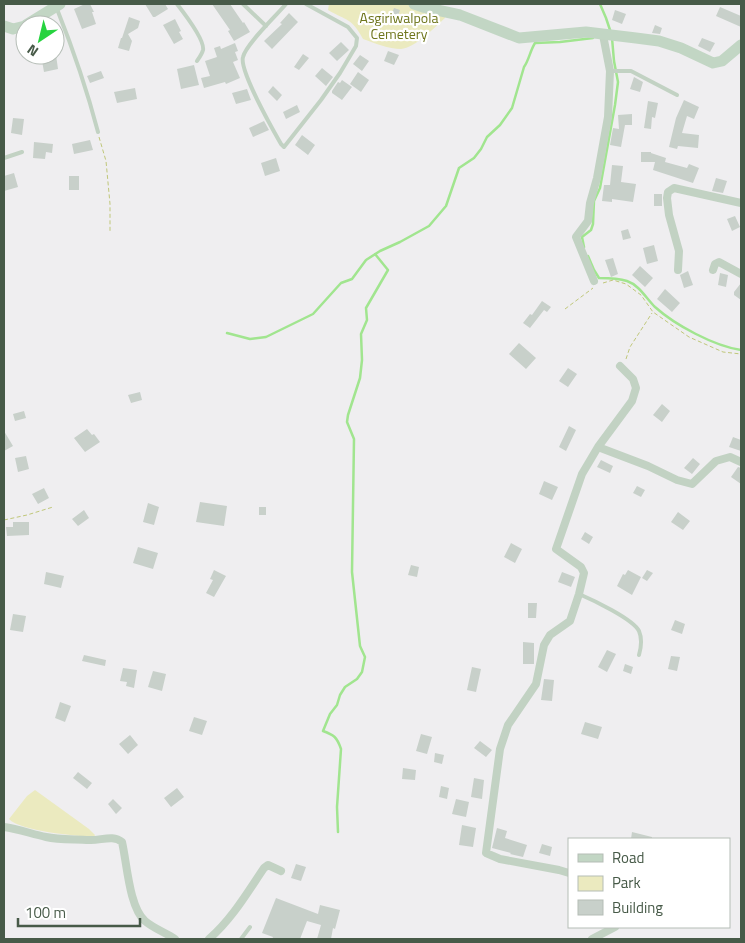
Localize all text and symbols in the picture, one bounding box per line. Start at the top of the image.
park label: Asgiriwalpola Cemetery [360,7,438,44]
north arrow [15,15,65,65]
text: N [22,40,42,62]
legend [568,838,730,928]
text: Road [612,846,644,869]
text: Park [612,871,641,894]
scale bar [18,896,140,928]
text: Building [612,896,663,919]
text: 100 m [25,901,66,924]

